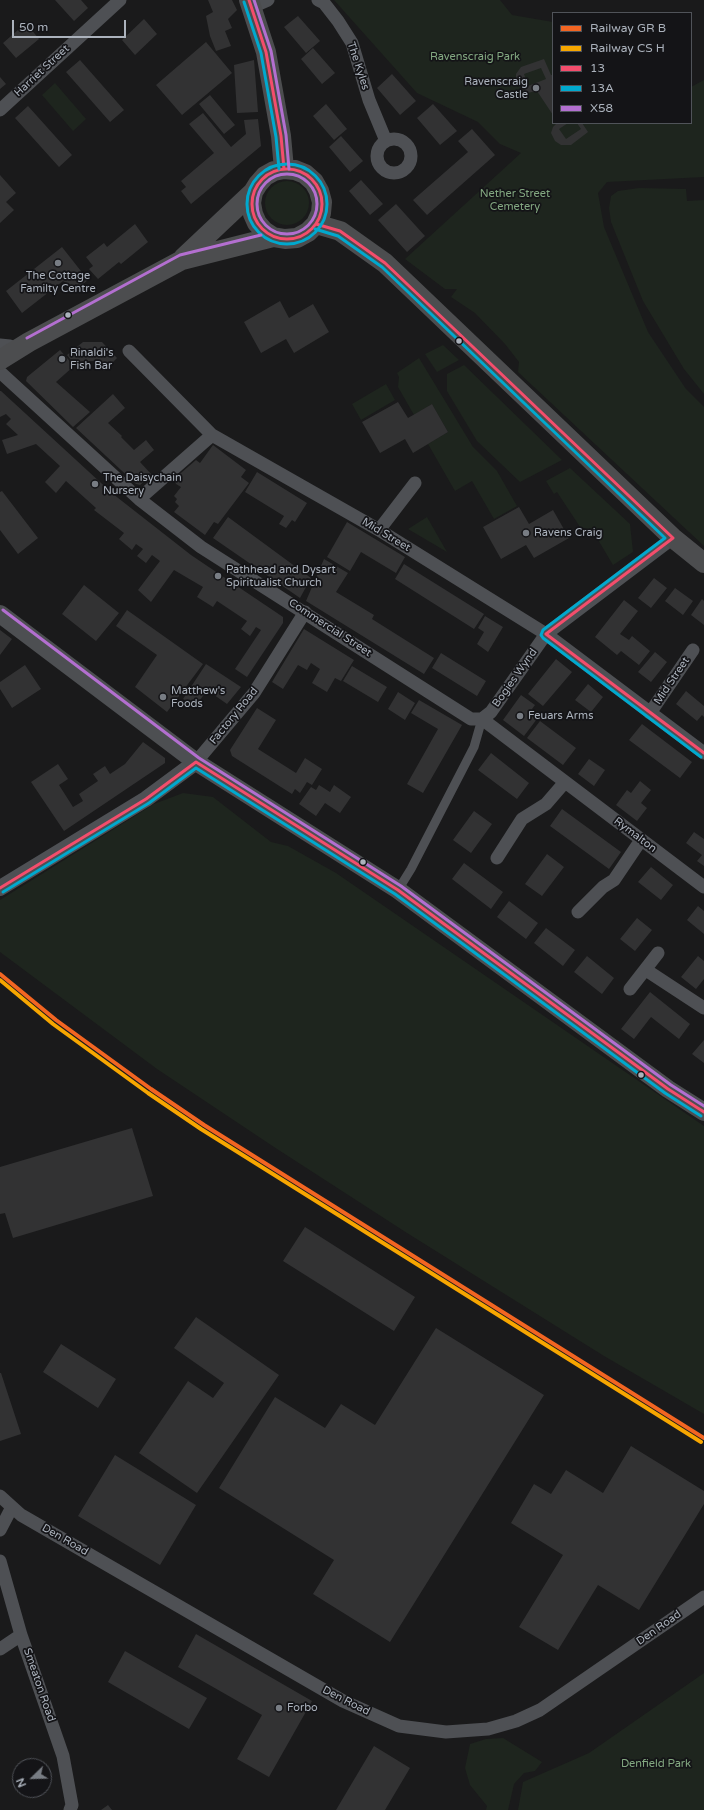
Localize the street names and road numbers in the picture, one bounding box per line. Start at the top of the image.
street label: The Kyles [344,40,372,92]
street label: Harriet Street [12,42,72,100]
street label: Mid Street [359,515,413,555]
street label: Commercial Street [286,596,374,660]
street label: Bogies Wynd [490,646,540,710]
street label: Mid Street [651,655,693,707]
street label: Factory Road [207,685,261,747]
street label: Rymalton [611,815,659,855]
street label: Den Road [39,1521,91,1559]
street label: Den Road [634,1608,684,1648]
street label: Smeaton Road [20,1646,58,1724]
street label: Den Road [320,1683,372,1719]

